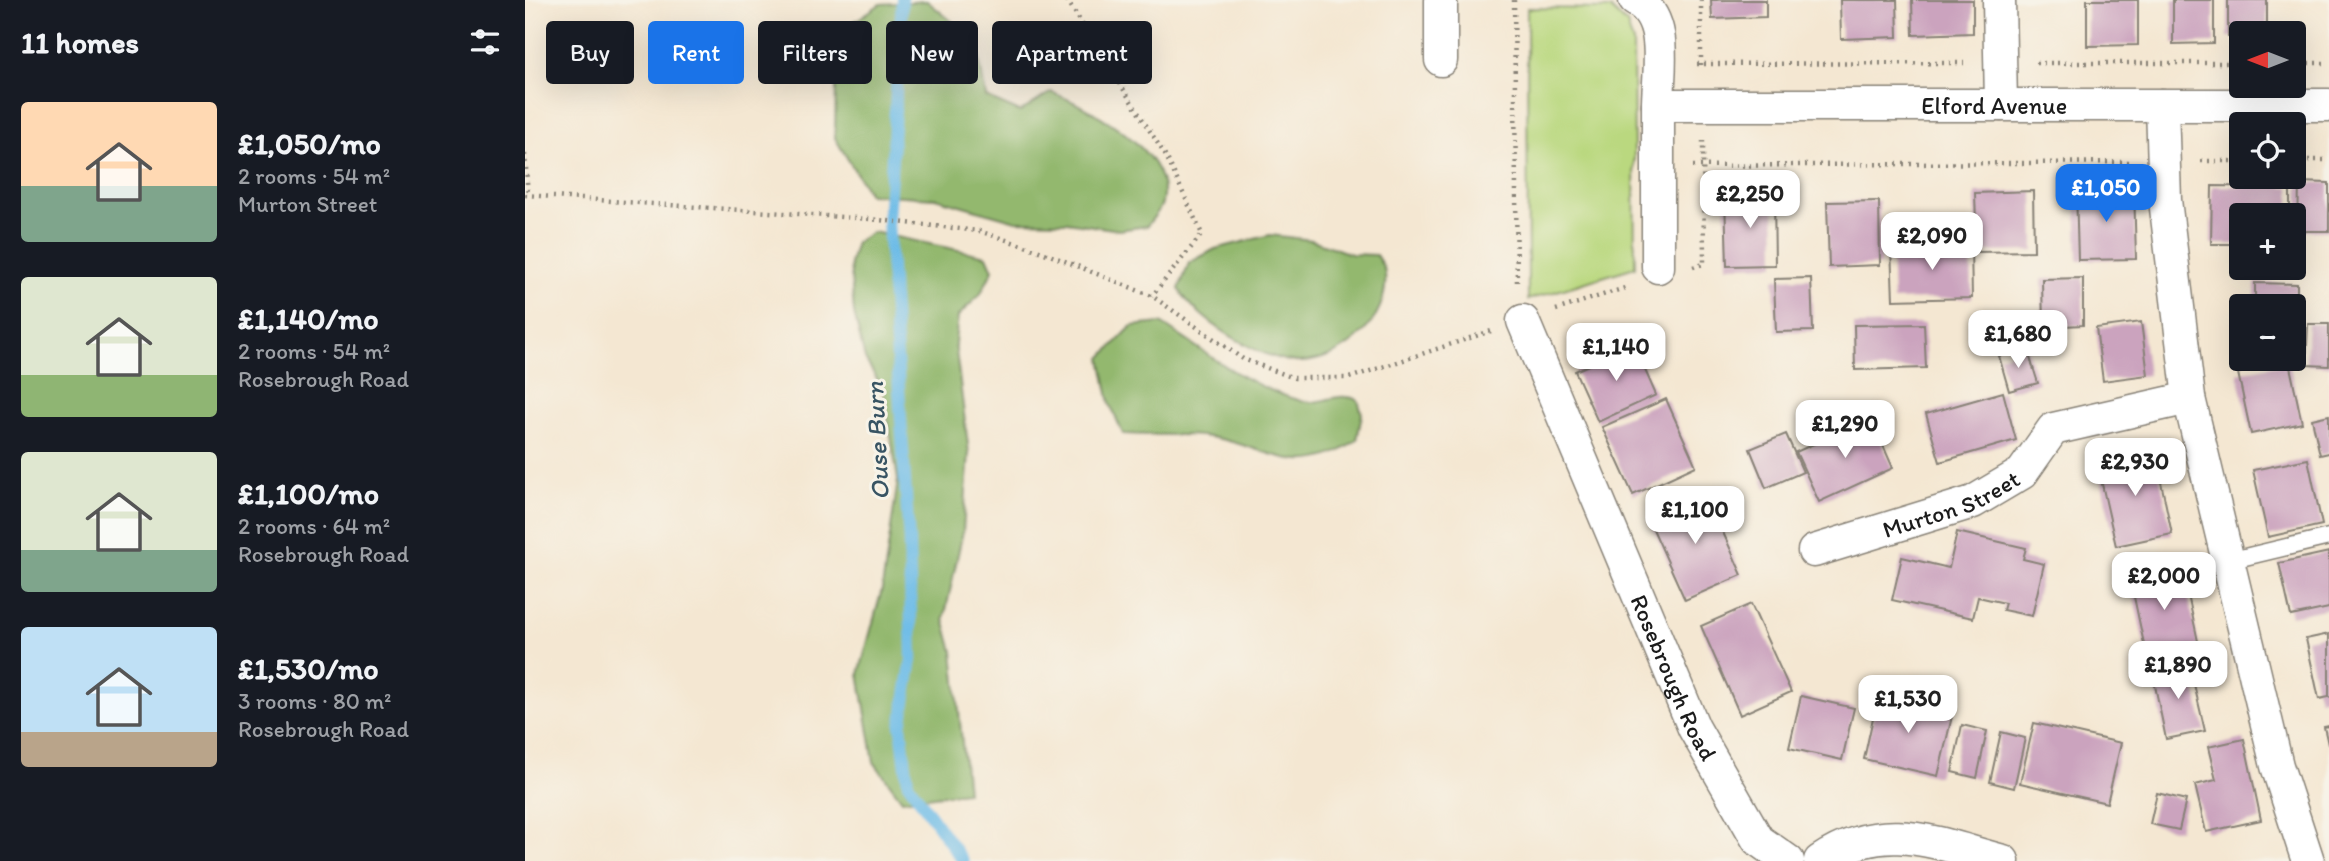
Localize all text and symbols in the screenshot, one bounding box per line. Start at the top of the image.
chip: Buy [546,21,634,84]
chip: Rent [648,21,744,84]
chip: Filters [758,21,872,84]
chip: New [886,21,978,84]
chip: Apartment [992,21,1152,84]
north arrow [2229,21,2307,98]
map controls [2229,21,2306,371]
icon: filters [466,23,504,61]
text: 11 homes [21,24,139,61]
street label: Elford Avenue [1921,91,2067,120]
button: locate [2229,112,2306,189]
text: £1,050/mo [238,125,381,162]
icon: home [77,130,161,214]
text: 2 rooms · 54 m² [238,162,390,190]
pin: £1,050 [2049,164,2163,224]
pin: £2,250 [1693,170,1807,230]
text: £1,050 [2072,173,2140,201]
text: £2,250 [1716,179,1784,207]
text: Murton Street [238,190,377,218]
button: + [2229,203,2306,280]
pin: £2,090 [1875,212,1989,272]
text: £2,090 [1897,221,1967,249]
button: − [2229,294,2306,371]
text: £1,140/mo [238,300,379,337]
icon: home [77,305,161,389]
pin: £1,680 [1961,310,2075,370]
text: £1,680 [1984,319,2052,347]
pin: £1,140 [1559,324,1673,383]
text: £1,140 [1582,332,1650,360]
text: 2 rooms · 54 m² [238,337,390,365]
text: Rosebrough Road [238,365,409,393]
water label: Ouse Burn [858,381,896,501]
pin: £1,290 [1788,400,1902,460]
text: £1,290 [1812,409,1878,437]
pin: £2,930 [2078,438,2192,498]
text: £2,930 [2101,447,2169,475]
street label: Murton Street [1879,463,2025,544]
text: £1,100/mo [238,475,379,512]
icon: home [77,480,161,564]
pin: £1,100 [1638,486,1752,546]
text: £1,100 [1661,495,1729,523]
text: 2 rooms · 64 m² [238,512,390,540]
text: Rosebrough Road [238,540,409,568]
pin: £2,000 [2107,552,2221,612]
text: £2,000 [2128,561,2200,589]
street label: Rosebrough Road [1625,590,1724,765]
pin: £1,890 [2121,642,2235,701]
text: £1,530/mo [238,650,379,687]
text: £1,890 [2144,650,2212,678]
icon: home [77,655,161,739]
pin: £1,530 [1851,676,1965,735]
text: £1,530 [1874,684,1942,712]
text: 3 rooms · 80 m² [238,687,392,715]
text: Rosebrough Road [238,715,409,743]

